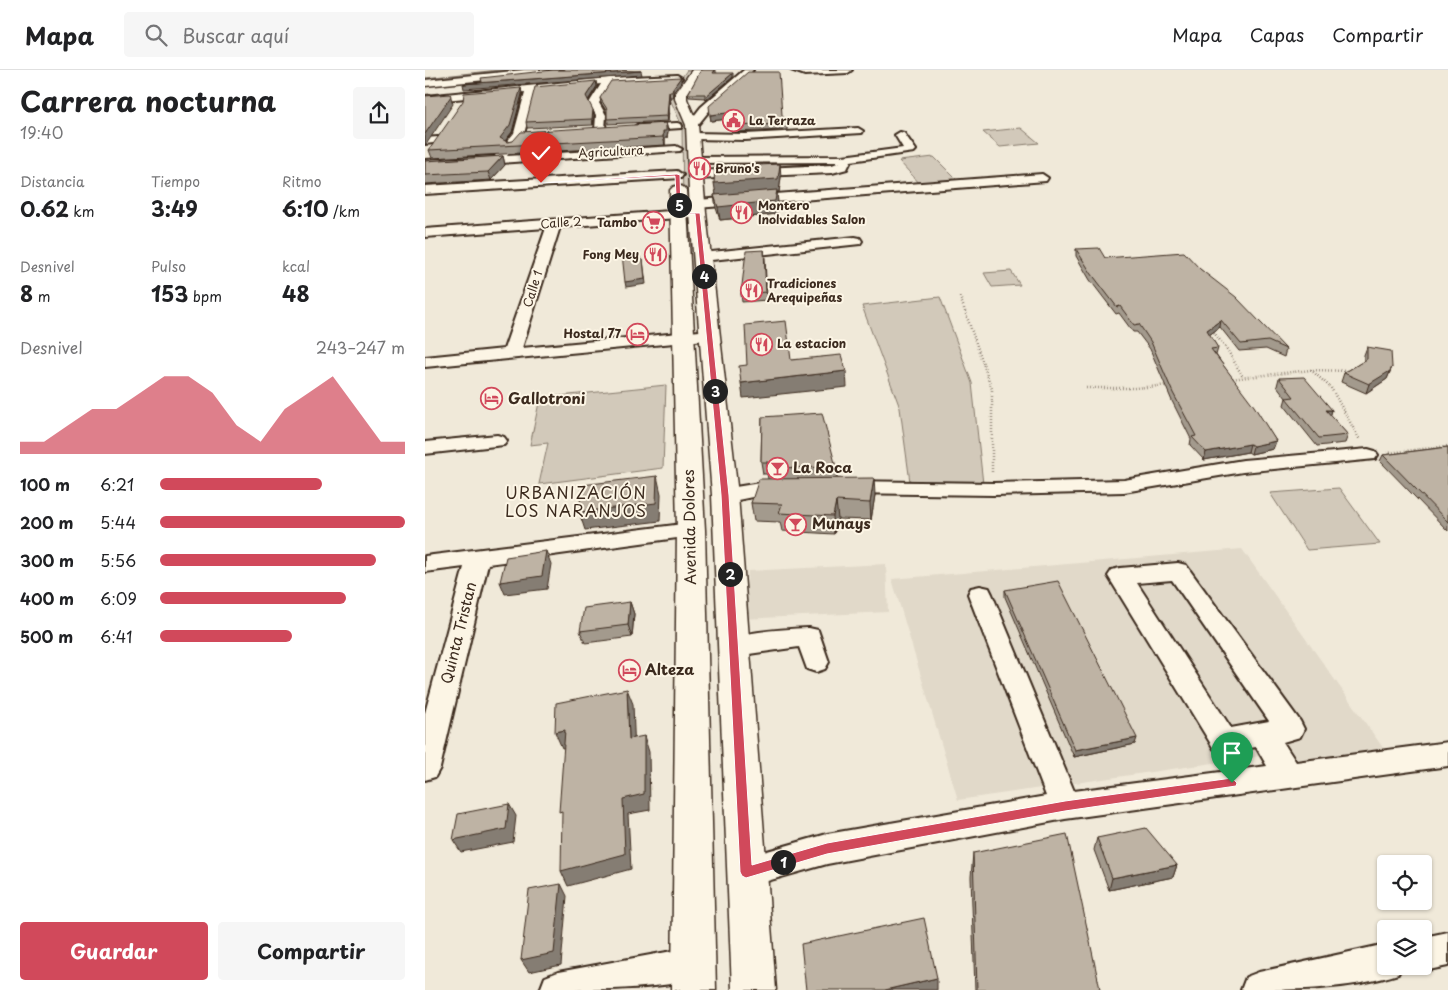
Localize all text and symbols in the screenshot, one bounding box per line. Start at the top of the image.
search box [124,12,474,57]
text: Mapa [25,17,94,53]
icon: search [142,21,170,49]
text: Buscar aquí [182,21,289,49]
text: Mapa [1172,21,1222,48]
text: Capas [1250,21,1304,48]
text: Compartir [1332,21,1423,48]
text: Carrera nocturna [20,79,276,122]
button: share [353,87,405,139]
public building icon: La Terraza [721,109,745,133]
place label: La Terraza [749,111,816,129]
text: 19:40 [20,120,63,144]
pin [520,132,562,183]
icon: check [527,139,555,167]
street label: Agricultura [578,140,645,162]
restaurant icon: Bruno's [687,157,711,181]
place label: Bruno's [715,159,760,177]
text: Distancia [20,171,85,192]
text: Tiempo [151,171,200,192]
text: Ritmo [282,171,321,192]
text: 0.62 [20,192,69,224]
text: 3:49 [151,192,198,224]
text: 6:10 [282,192,329,224]
pin: 5 [667,192,691,218]
text: 5 [675,195,684,216]
place label: Montero Inolvidables Salon [758,196,866,228]
text: km [69,201,94,222]
text: /km [329,201,360,222]
restaurant icon: Montero Inolvidables Salon [730,201,754,225]
supermarket icon: Tambo [641,211,665,235]
street label: Calle 2 [540,212,582,232]
place label: Tambo [597,213,637,231]
restaurant icon: Fong Mey [643,243,667,267]
place label: Fong Mey [583,245,639,263]
text: Desnivel [20,256,75,277]
text: Pulso [151,256,186,277]
text: kcal [282,256,310,277]
pin: 4 [691,264,717,288]
text: 4 [700,266,709,287]
street label: Calle 1 [518,268,546,310]
place label: Tradiciones Arequipeñas [766,274,842,306]
text: 8 [20,277,33,309]
text: 153 [151,277,188,309]
text: 48 [282,277,310,309]
restaurant icon: Tradiciones Arequipeñas [739,279,763,303]
text: m [33,286,50,307]
text: bpm [188,286,222,307]
hotel icon: Hostal 77 [625,322,649,346]
place label: Hostal 77 [563,324,622,342]
restaurant icon: La estacion [749,332,773,356]
place label: La estacion [777,334,846,352]
text: Desnivel [20,335,82,359]
text: 243–247 m [316,335,405,359]
pin: 3 [703,378,727,404]
text: 3 [711,381,720,402]
place label: Gallotroni [508,386,586,409]
hotel icon: Gallotroni [480,387,504,411]
place label: La Roca [793,455,852,478]
bar icon: La Roca [765,456,789,480]
street label: Avenida Dolores [676,469,701,585]
text: 100 m [20,472,70,496]
text: 6:21 [100,472,134,496]
district label: URBANIZACIÓN LOS NARANJOS [505,480,647,522]
text: 200 m [20,510,74,534]
text: 5:44 [100,510,136,534]
place label: Munays [812,511,871,534]
bar icon: Munays [784,512,808,536]
text: 300 m [20,548,74,572]
text: 5:56 [100,548,136,572]
pin: 2 [717,562,743,586]
text: 2 [726,564,735,585]
street label: Quinta Tristan [434,579,481,686]
text: 400 m [20,586,74,610]
text: 6:09 [100,586,137,610]
text: 500 m [20,624,73,648]
text: 6:41 [100,624,133,648]
place label: Alteza [645,657,694,680]
hotel icon: Alteza [617,658,641,682]
pin [1211,732,1253,783]
icon: arrive [1218,739,1246,767]
pin: 1 [771,850,795,874]
text: 1 [780,852,787,873]
map controls [1377,855,1432,975]
button: locate [1377,855,1432,910]
button: layers [1377,920,1432,975]
button: Guardar [20,922,208,980]
button: Compartir [218,922,405,980]

